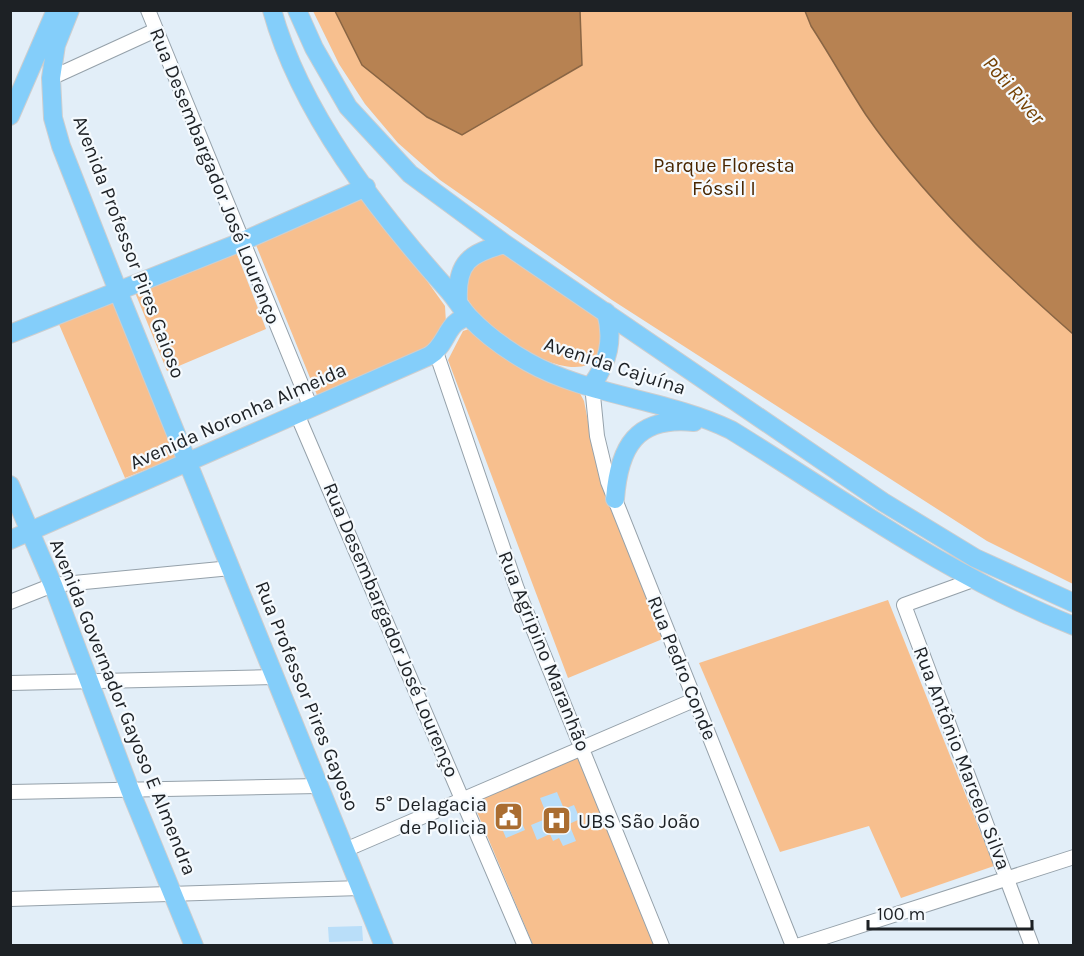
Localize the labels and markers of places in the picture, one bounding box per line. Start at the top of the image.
place label: 5° Delagacia de Policia [374,793,487,839]
public building icon: 5° Delagacia de Policia [492,800,524,832]
hospital icon: UBS São João [541,805,573,837]
place label: UBS São João [578,810,700,833]

